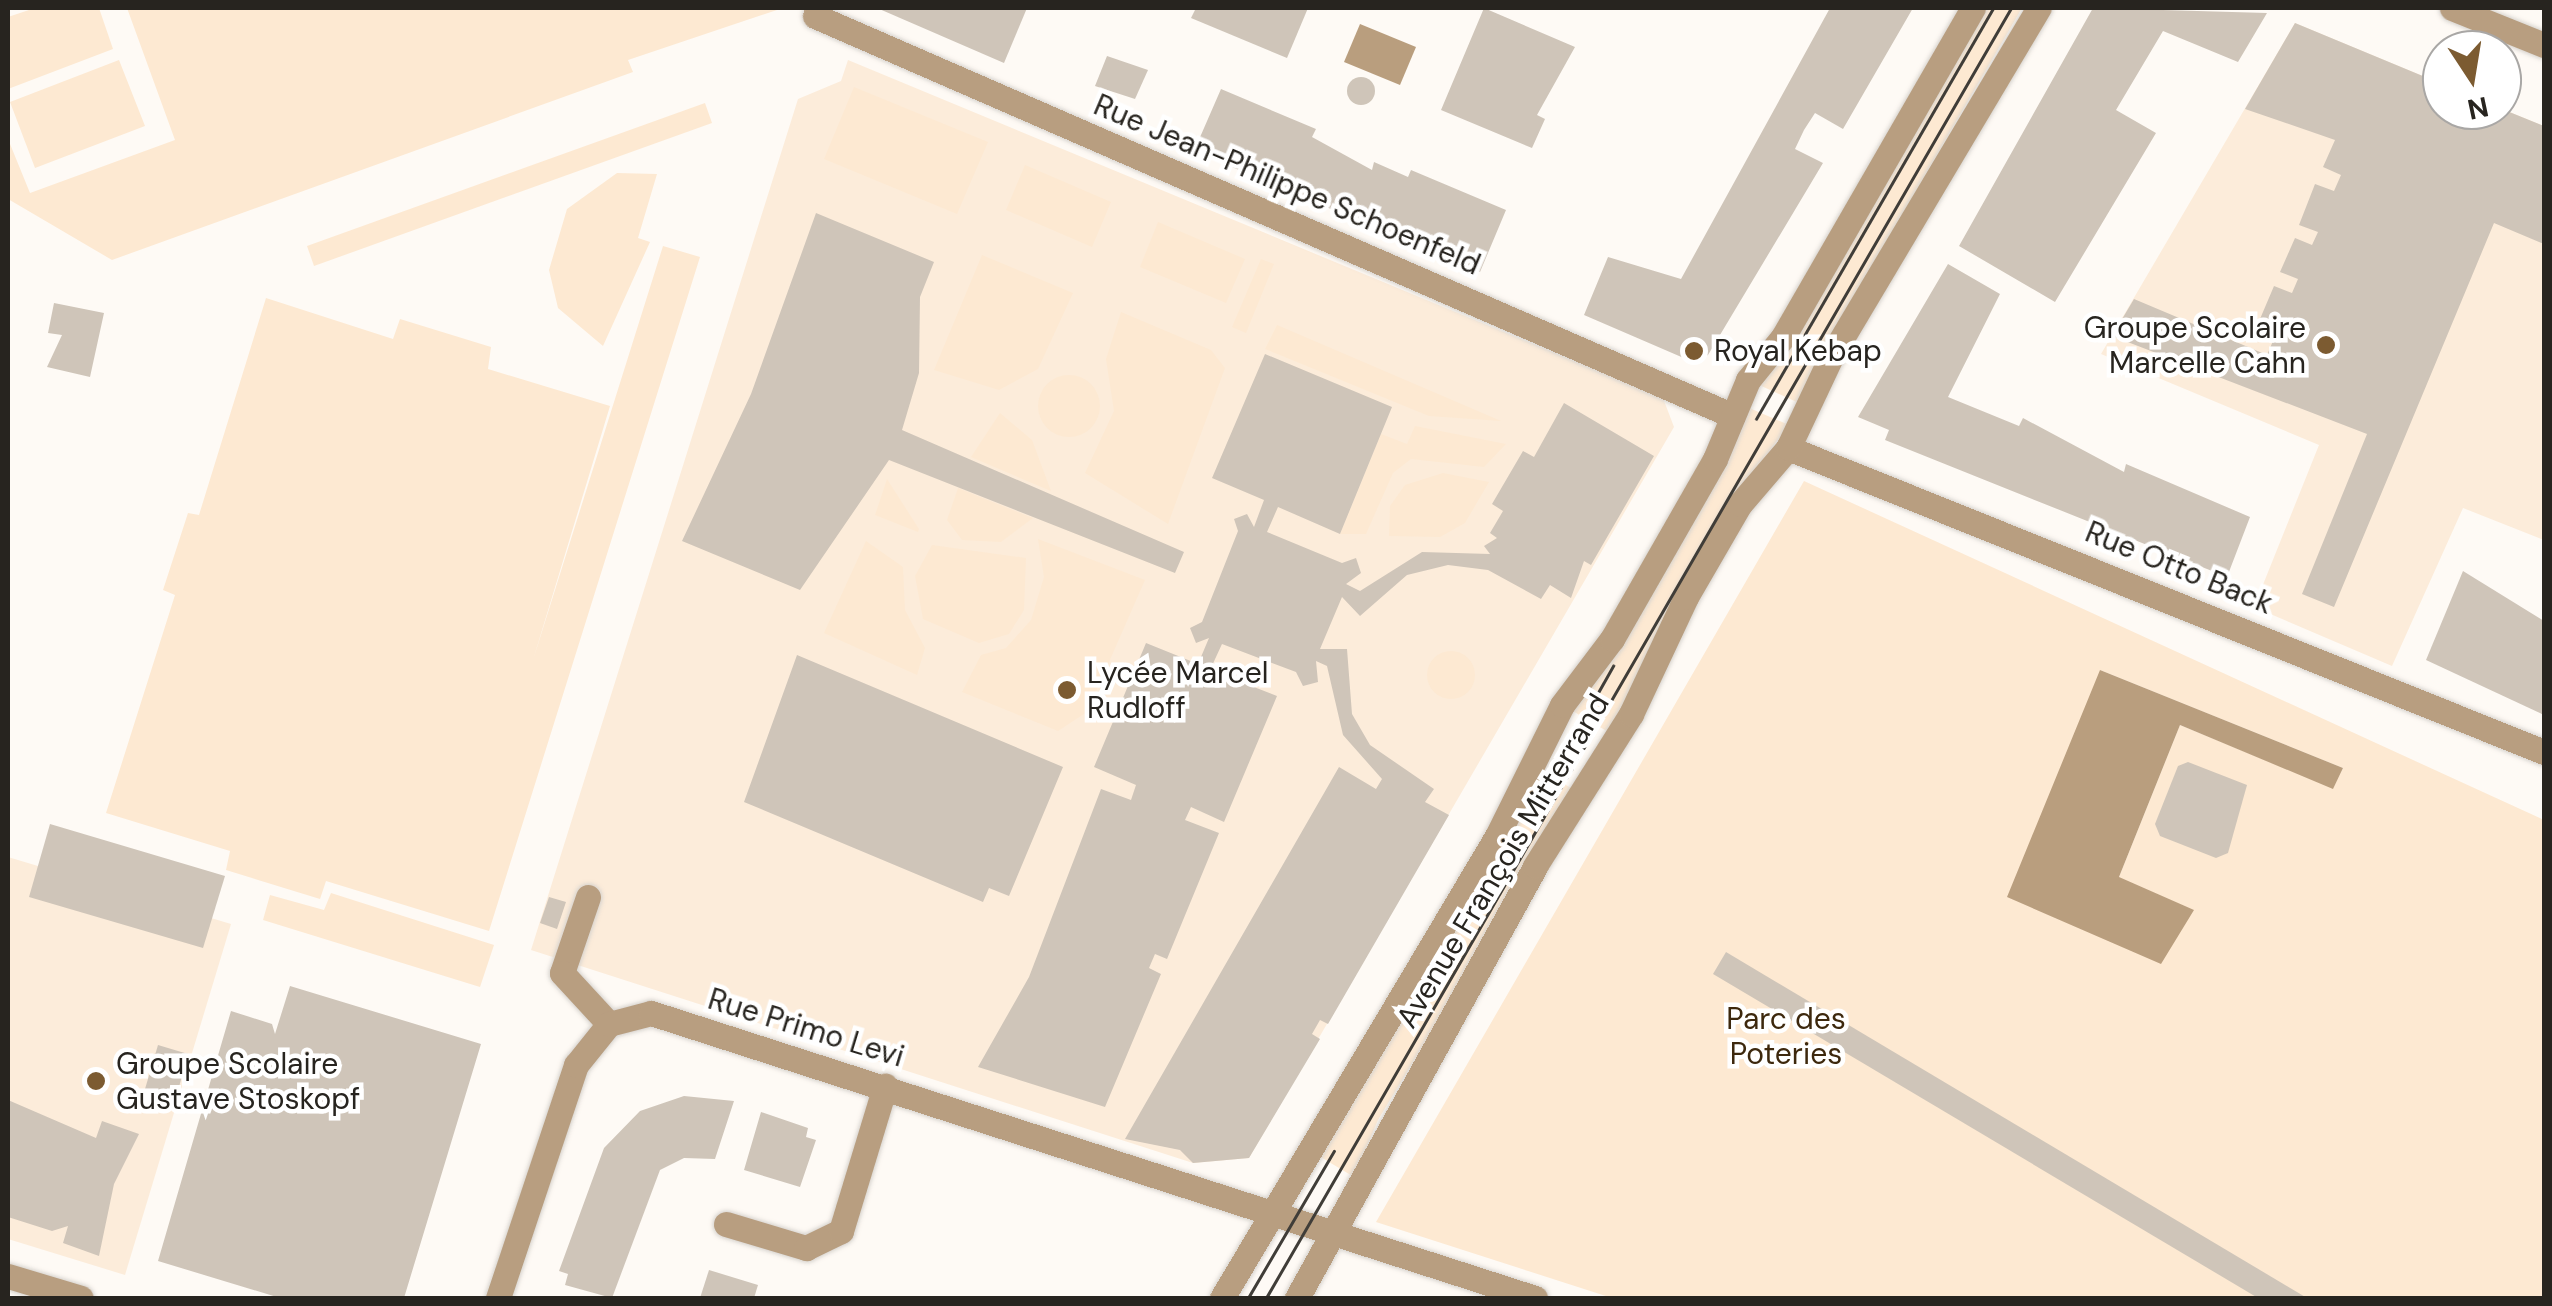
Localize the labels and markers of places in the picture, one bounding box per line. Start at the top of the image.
place label: Groupe Scolaire Marcelle Cahn [2084,310,2306,380]
place label: Royal Kebap [1714,333,1882,369]
marker: Groupe Scolaire Marcelle Cahn [2315,334,2337,356]
marker: Royal Kebap [1683,340,1705,362]
place label: Lycée Marcel Rudloff [1087,655,1268,726]
marker: Lycée Marcel Rudloff [1056,679,1078,701]
place label: Groupe Scolaire Gustave Stoskopf [116,1046,360,1116]
marker: Groupe Scolaire Gustave Stoskopf [85,1070,107,1092]

